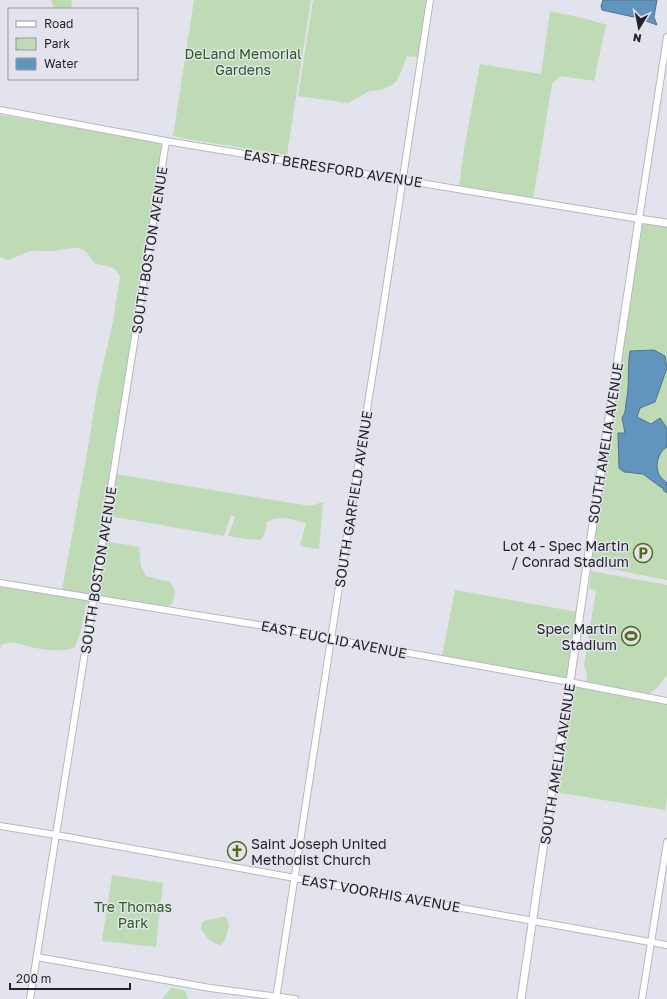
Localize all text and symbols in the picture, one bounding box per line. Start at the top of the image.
legend [8,8,138,80]
north arrow [619,8,659,48]
text: Road [44,16,73,31]
text: N [632,31,642,45]
text: Park [44,36,70,51]
park label: DeLand Memorial Gardens [184,45,302,78]
text: Water [44,56,78,71]
street label: EAST BERESFORD AVENUE [242,145,424,191]
street label: SOUTH BOSTON AVENUE [127,165,171,335]
street label: SOUTH AMELIA AVENUE [584,361,626,525]
street label: SOUTH GARFIELD AVENUE [331,409,375,589]
street label: SOUTH BOSTON AVENUE [76,485,120,655]
place label: Lot 4 - Spec Martin / Conrad Stadium [502,537,629,570]
parking icon: Lot 4 - Spec Martin / Conrad Stadium [632,542,654,564]
street label: EAST EUCLID AVENUE [260,617,408,661]
place label: Spec Martin Stadium [537,620,617,653]
sports icon: Spec Martin Stadium [620,625,642,647]
street label: SOUTH AMELIA AVENUE [536,682,578,846]
place label: Saint Joseph United Methodist Church [251,835,387,868]
church icon: Saint Joseph United Methodist Church [226,840,248,862]
street label: EAST VOORHIS AVENUE [300,871,462,915]
park label: Tre Thomas Park [94,898,172,931]
scale bar [10,965,130,991]
text: 200 m [16,971,51,986]

